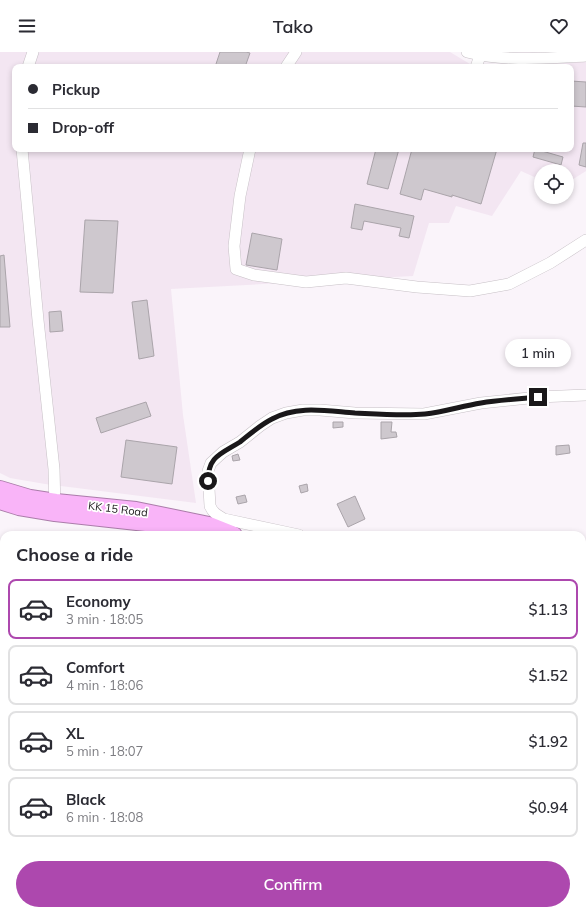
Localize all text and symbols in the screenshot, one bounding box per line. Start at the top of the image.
icon: menu [16,15,38,37]
text: Tako [273,15,313,38]
icon: heart [548,15,570,37]
text: Pickup [52,80,100,99]
text: Drop-off [52,118,114,137]
map controls [534,164,574,204]
button: locate [534,164,574,204]
callout: 1 min [505,339,571,367]
text: 1 min [521,345,555,361]
route end [529,388,547,406]
route start [199,472,217,490]
street label: KK 15 Road [87,498,149,520]
text: Choose a ride [16,543,133,566]
icon: car [18,591,54,627]
text: Economy [66,592,131,611]
text: $1.13 [528,600,568,619]
text: 3 min · 18:05 [66,611,143,627]
icon: car [18,657,54,693]
text: Comfort [66,658,124,677]
text: $1.52 [528,666,568,685]
text: 4 min · 18:06 [66,677,143,693]
icon: car [18,723,54,759]
text: XL [66,724,84,743]
text: $1.92 [528,732,568,751]
text: 5 min · 18:07 [66,743,143,759]
icon: car [18,789,54,825]
text: Black [66,790,105,809]
text: $0.94 [528,798,568,817]
text: 6 min · 18:08 [66,809,143,825]
button: Confirm [16,861,570,907]

